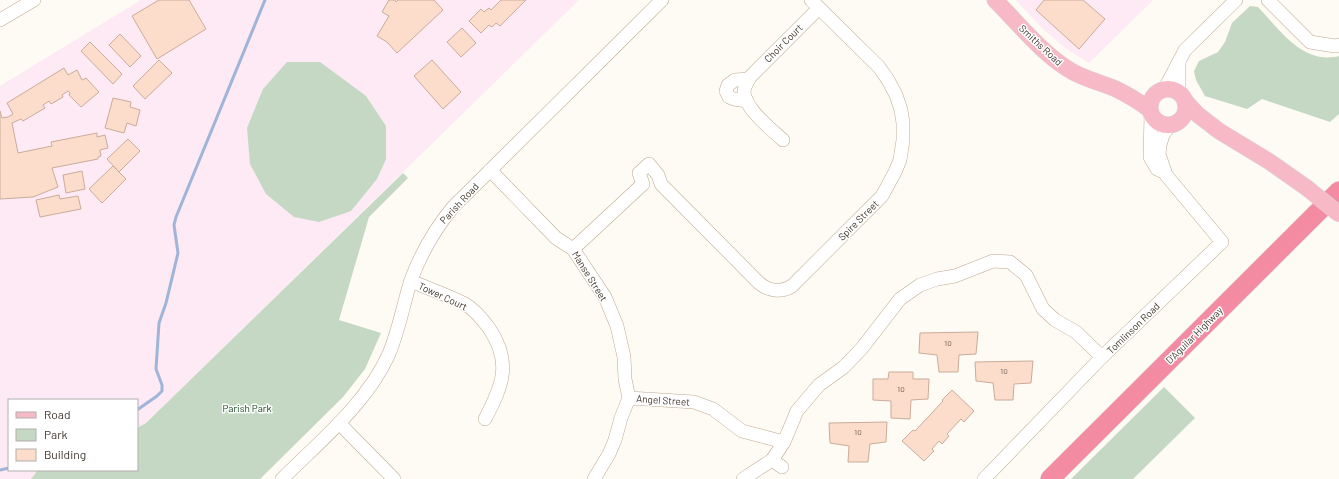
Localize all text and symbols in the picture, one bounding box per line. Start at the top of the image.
street label: Choir Court [761,21,805,65]
street label: Smiths Road [1017,22,1065,68]
street label: Parish Road [437,180,481,226]
street label: Spire Street [835,197,881,243]
street label: Manse Street [570,249,610,304]
street label: Tower Court [417,279,470,313]
street label: Tomlinson Road [1104,300,1162,356]
street label: D'Aguilar Highway [1163,304,1225,366]
house number: 10 [944,338,952,348]
house number: 10 [1000,366,1008,376]
house number: 10 [897,384,905,394]
street label: Angel Street [636,392,691,408]
legend [8,399,138,471]
park label: Parish Park [222,402,272,414]
text: Road [44,407,71,421]
text: Park [44,427,68,441]
house number: 10 [854,427,862,437]
text: Building [44,447,86,461]

